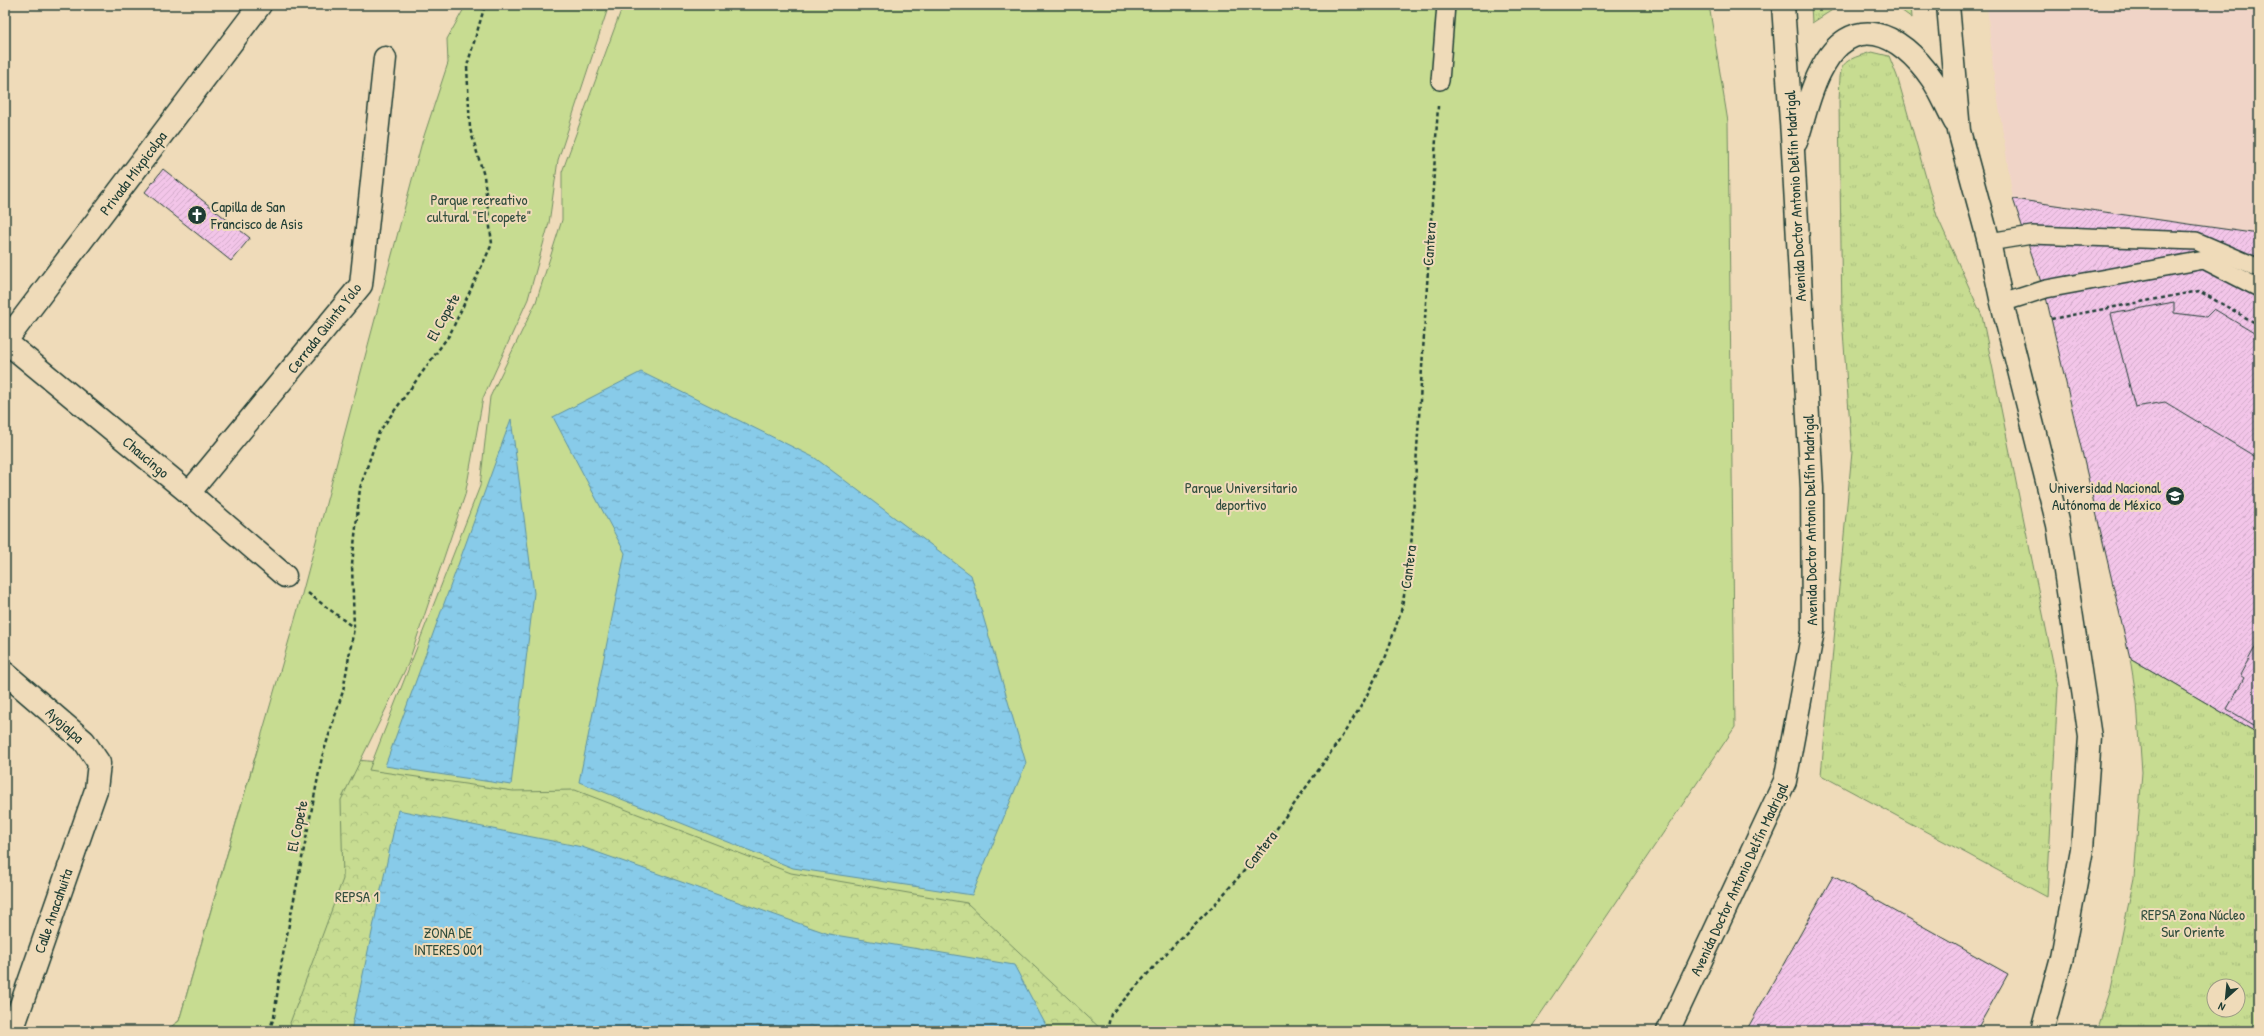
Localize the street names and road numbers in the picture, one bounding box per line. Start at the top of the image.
street label: Avenida Doctor Antonio Delfín Madrigal [1779,90,1811,302]
street label: Privada Mixpicolpa [94,127,172,219]
street label: Cantera [1417,221,1441,267]
street label: Cerrada Quinta Yolo [282,278,366,378]
street label: El Copete [421,289,465,345]
street label: Avenida Doctor Antonio Delfín Madrigal [1798,414,1822,626]
street label: Chaucingo [118,431,174,483]
street label: Cantera [1395,544,1421,590]
street label: Ayojalpa [41,702,89,748]
street label: Avenida Doctor Antonio Delfín Madrigal [1685,779,1793,979]
street label: El Copete [281,798,313,854]
street label: Cantera [1238,826,1282,874]
street label: Calle Anacahuita [29,866,77,956]

